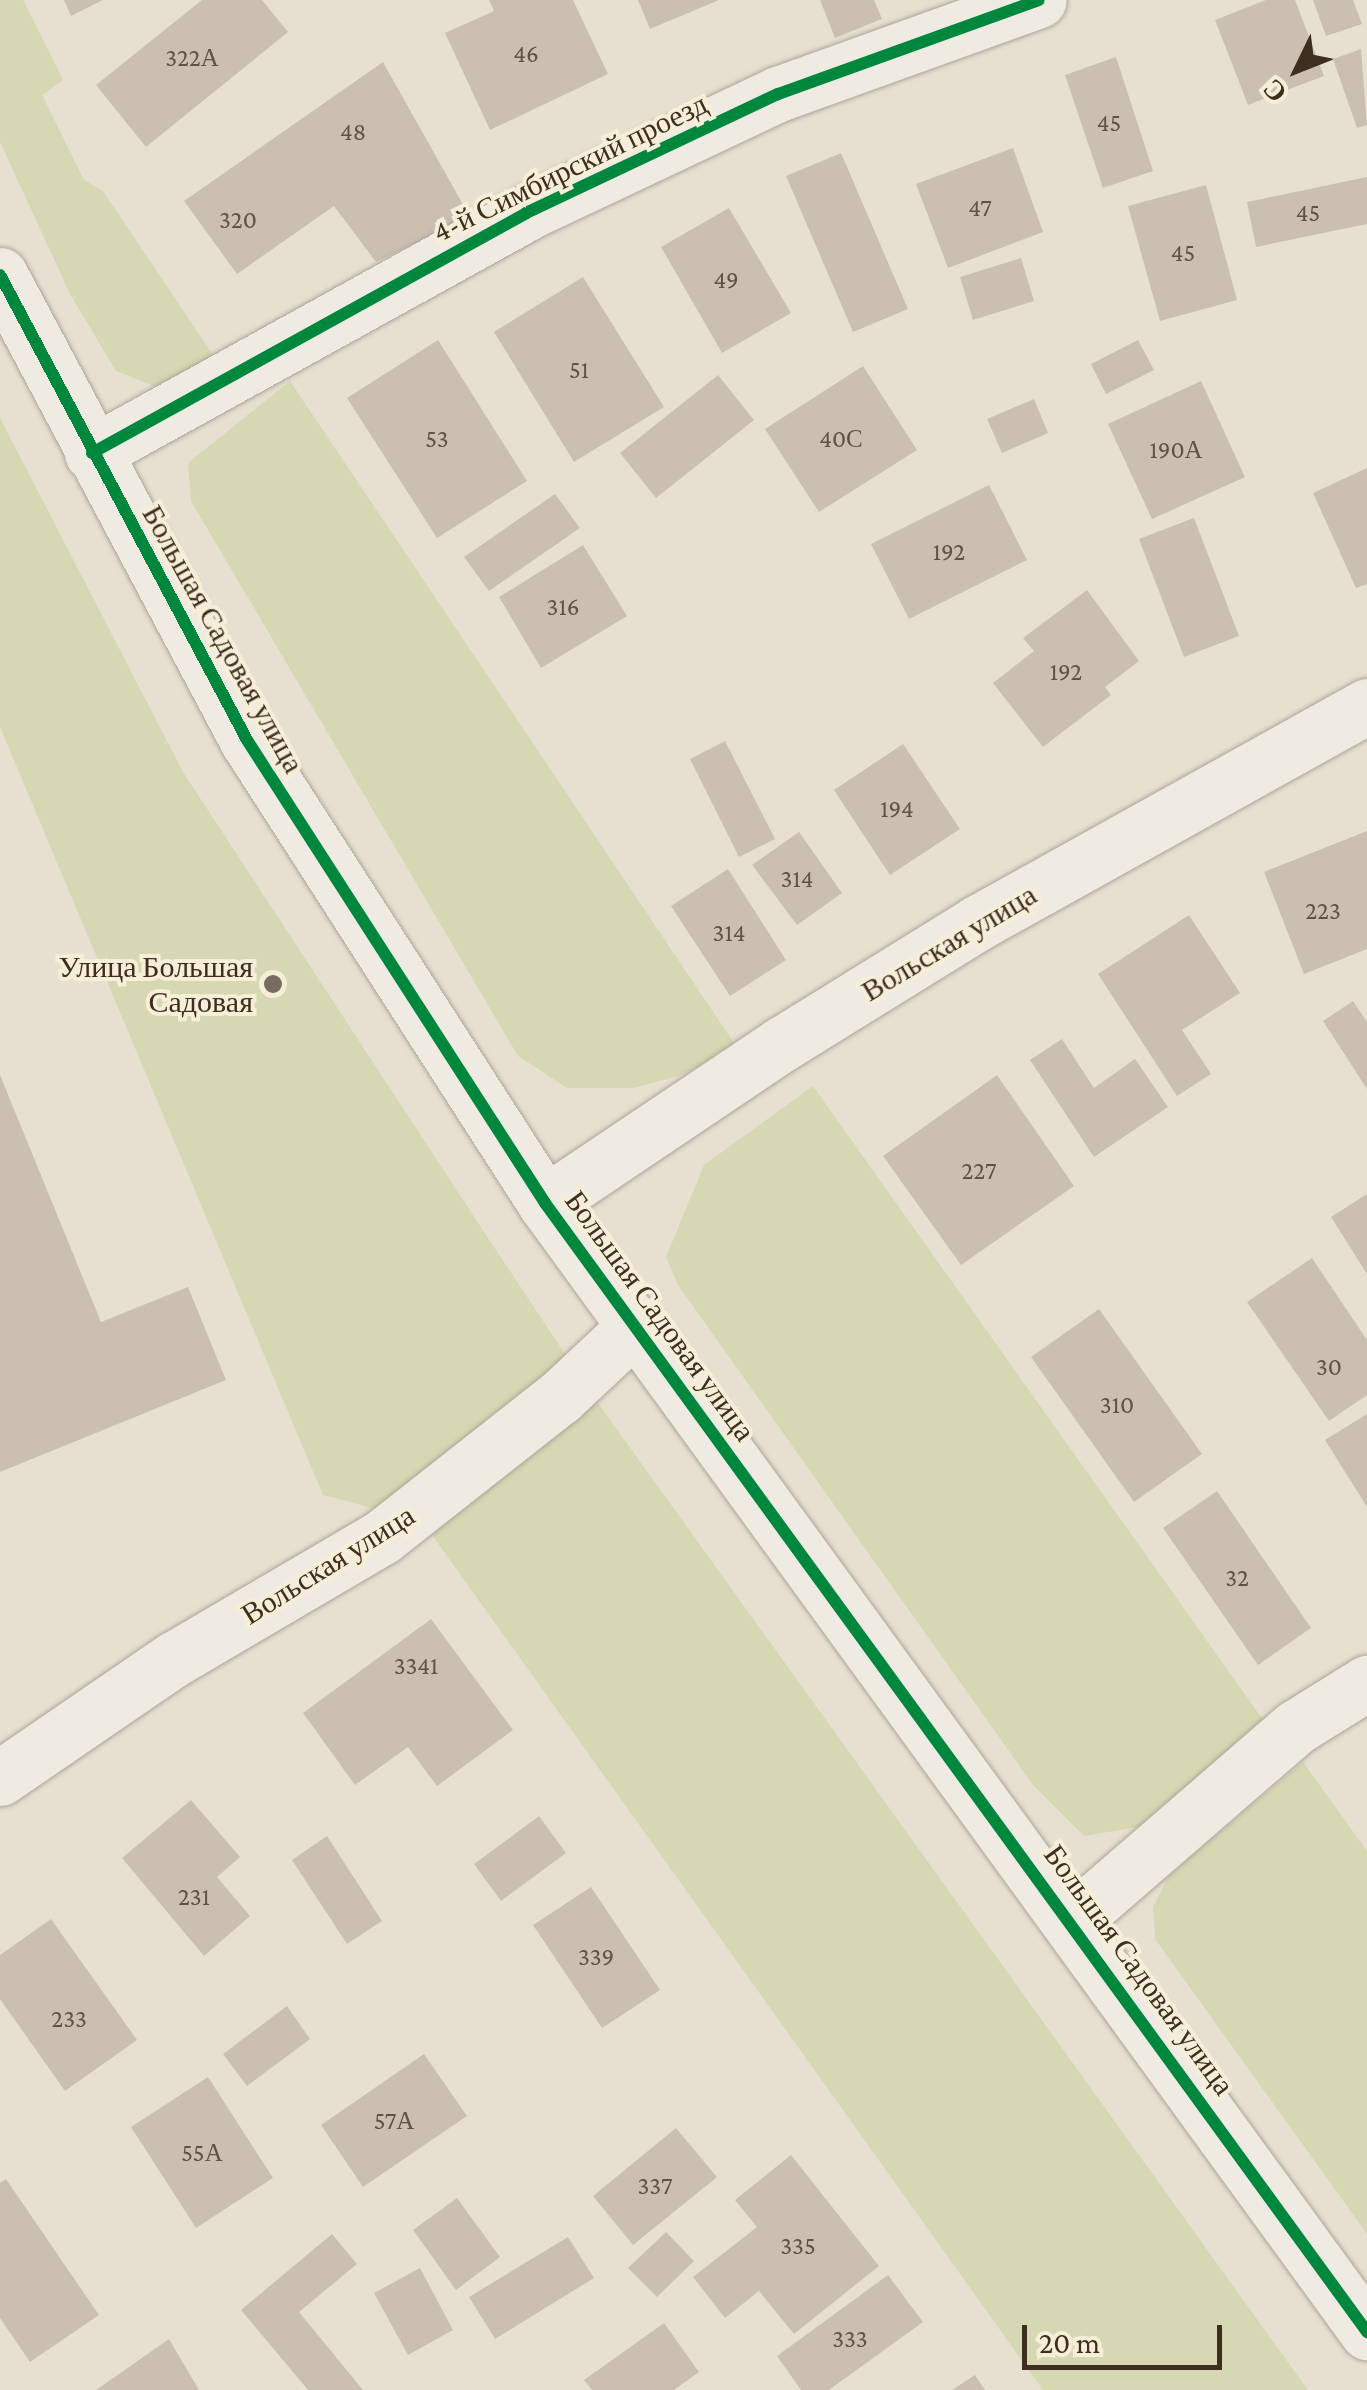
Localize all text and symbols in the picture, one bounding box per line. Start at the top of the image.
north arrow [1247,20,1347,120]
house number: 46 [513,39,539,69]
house number: 322А [165,43,219,73]
text: С [1256,73,1293,109]
street label: 4-й Симбирский проезд [427,86,713,250]
house number: 45 [1097,108,1121,138]
house number: 48 [340,117,366,147]
house number: 47 [968,193,992,223]
house number: 45 [1296,198,1320,228]
house number: 320 [219,205,257,235]
house number: 45 [1171,238,1195,268]
house number: 49 [713,265,739,295]
house number: 51 [569,355,589,385]
house number: 53 [425,424,449,454]
house number: 40С [819,424,863,454]
house number: 190А [1149,435,1203,465]
street label: Большая Садовая улица [134,499,312,779]
house number: 192 [933,537,965,567]
house number: 316 [547,592,579,622]
house number: 192 [1050,657,1082,687]
house number: 194 [880,794,914,824]
house number: 314 [781,864,813,894]
street label: Вольская улица [855,877,1043,1009]
house number: 223 [1305,896,1341,926]
house number: 314 [713,918,745,948]
place label: Улица Большая Садовая [58,949,253,1020]
marker: Улица Большая Садовая [262,973,284,995]
house number: 227 [962,1156,996,1186]
street label: Большая Садовая улица [557,1184,763,1448]
house number: 30 [1316,1352,1342,1382]
house number: 310 [1100,1390,1134,1420]
street label: Вольская улица [235,1497,421,1633]
house number: 32 [1225,1563,1249,1593]
house number: 3341 [394,1651,438,1681]
street label: Большая Садовая улица [1036,1838,1242,2102]
house number: 231 [178,1882,210,1912]
house number: 339 [578,1942,614,1972]
house number: 233 [51,2004,87,2034]
house number: 57А [374,2106,414,2136]
house number: 55А [181,2138,223,2168]
house number: 337 [638,2171,672,2201]
house number: 335 [780,2231,816,2261]
scale bar [1027,2305,1227,2367]
house number: 333 [832,2324,868,2354]
text: 20 m [1039,2326,1100,2359]

